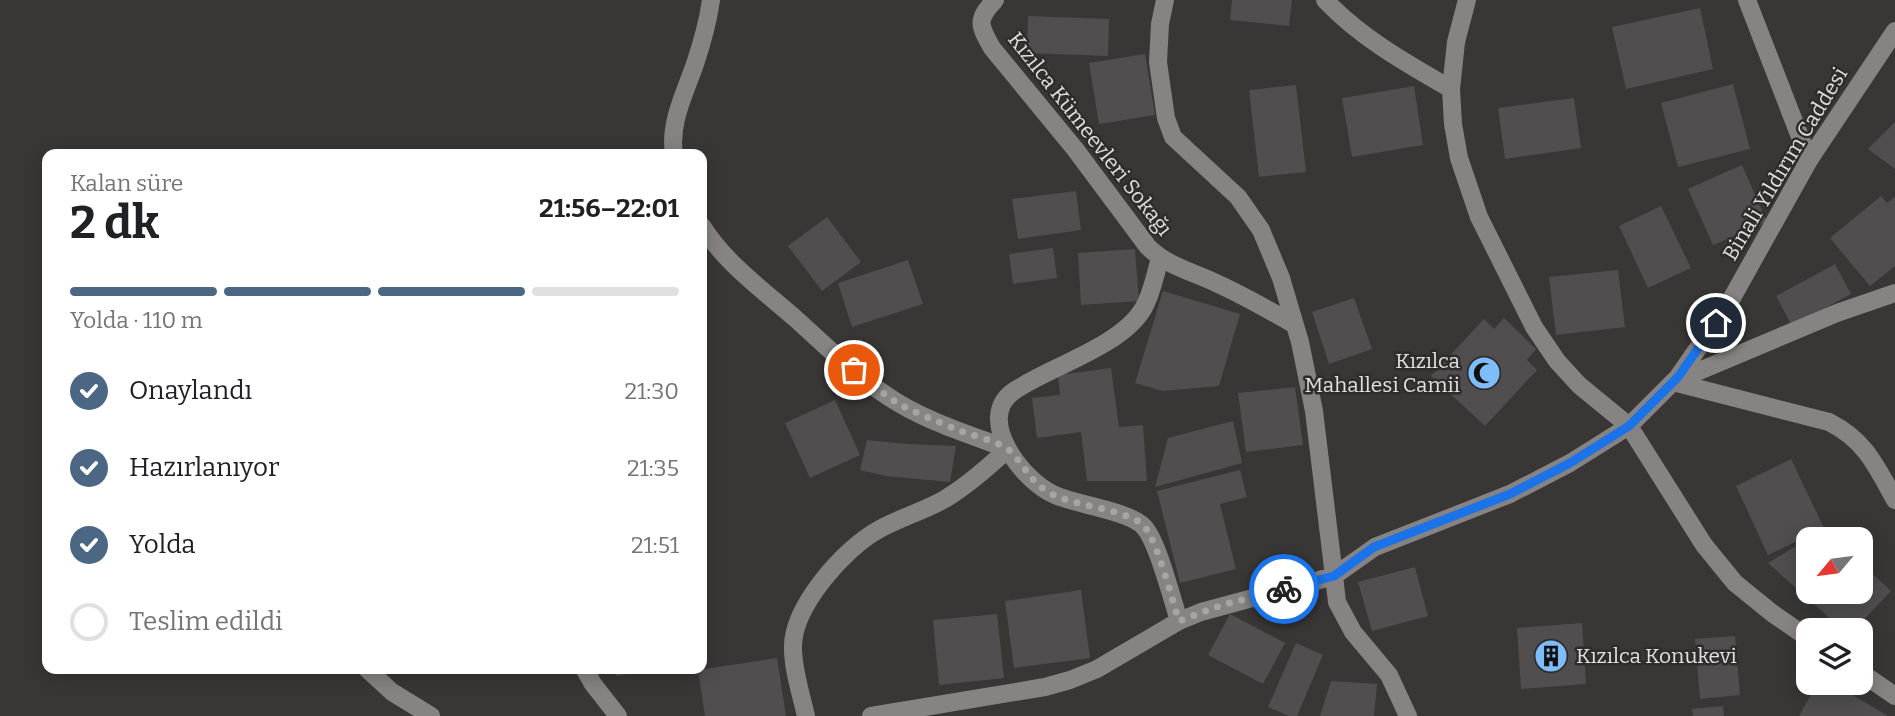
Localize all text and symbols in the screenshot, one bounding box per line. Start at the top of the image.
street label: Kızılca Kümeevleri Sokağı [1002,27,1178,241]
street label: Binali Yıldırım Caddesi [1717,63,1853,265]
text: Kalan süre [70,169,183,197]
text: 21:56–22:01 [539,193,679,224]
text: 2 dk [70,195,159,250]
pin [1686,293,1746,353]
icon: home [1697,304,1735,342]
text: Yolda · 110 m [70,306,203,334]
pin [824,340,884,400]
place label: Kızılca Mahallesi Camii [1304,348,1461,398]
icon: bag [835,351,873,389]
mosque icon: Kızılca Mahallesi Camii [1465,354,1503,392]
icon: check [70,372,108,410]
text: Onaylandı [129,375,252,406]
text: 21:30 [624,377,679,405]
icon: check [70,449,108,487]
text: Hazırlanıyor [129,452,279,483]
text: 21:35 [627,454,679,482]
icon: check [70,526,108,564]
north arrow [1796,527,1872,604]
map controls [1796,527,1873,695]
text: Yolda [129,529,195,560]
text: 21:51 [631,531,679,559]
courier [1249,554,1319,624]
icon: bike [1265,570,1303,608]
text: Teslim edildi [129,606,283,637]
button: layers [1796,618,1873,695]
building icon: Kızılca Konukevi [1532,637,1570,675]
place label: Kızılca Konukevi [1576,643,1737,669]

